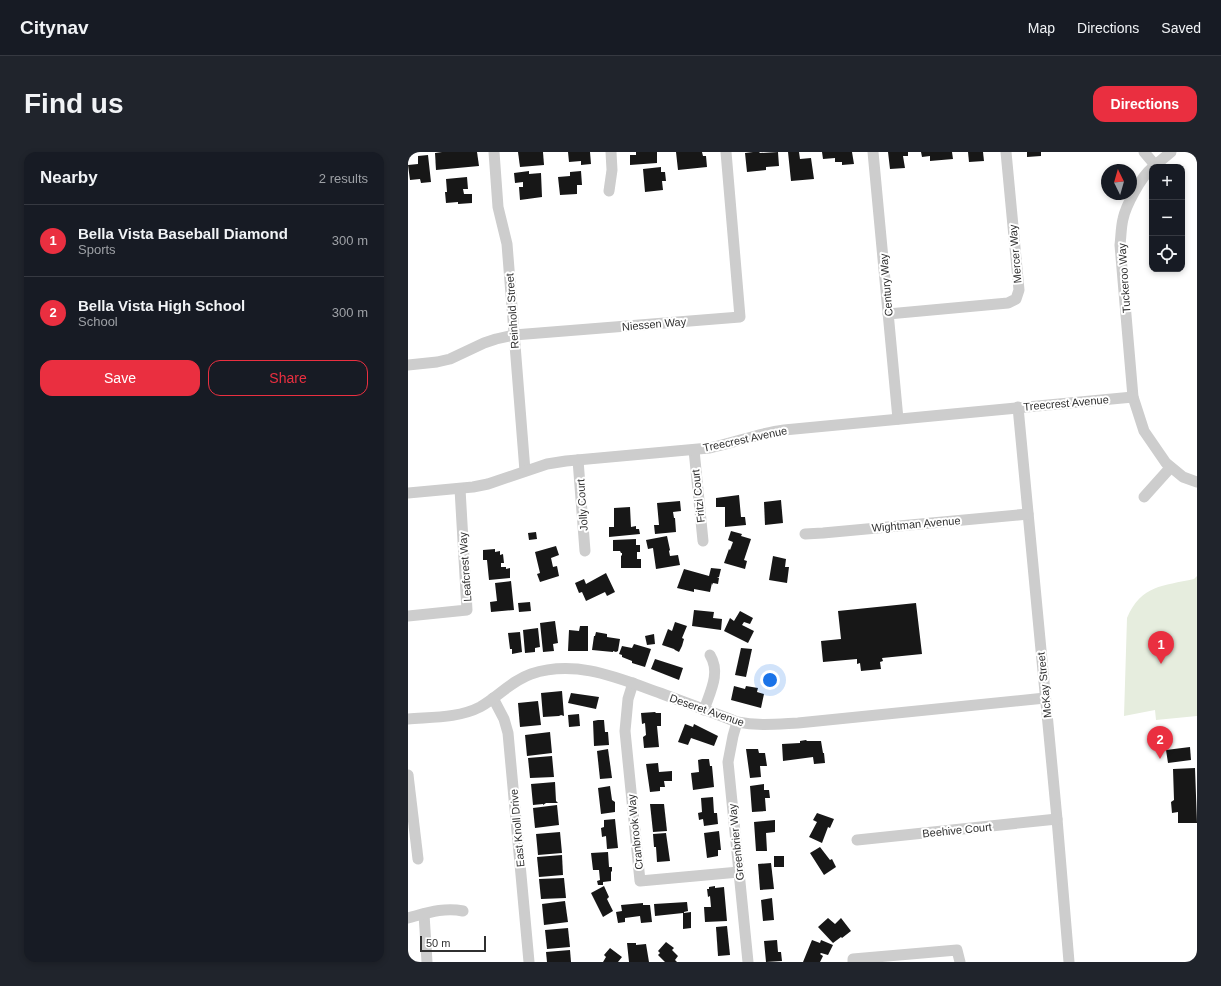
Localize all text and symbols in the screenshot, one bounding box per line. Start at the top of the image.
text: Citynav [20,17,89,38]
text: Map [1028,20,1055,36]
text: Directions [1077,20,1139,36]
text: Saved [1161,20,1201,36]
button: Directions [1093,86,1197,122]
text: Find us [24,88,124,119]
north arrow [1101,164,1137,200]
map controls [1149,164,1185,272]
button: + [1149,164,1185,200]
text: Nearby [40,168,98,187]
text: 2 results [319,171,368,186]
button: − [1149,200,1185,236]
street label: Mercer Way [1006,224,1024,284]
text: Bella Vista Baseball Diamond [78,225,288,242]
text: 1 [49,233,57,248]
text: 300 m [332,233,368,248]
button: locate [1149,236,1185,272]
text: Sports [78,242,116,257]
street label: Tuckeroo Way [1116,242,1132,313]
street label: Century Way [877,253,895,317]
street label: Reinhold Street [503,273,521,349]
text: Bella Vista High School [78,297,245,314]
text: 2 [49,305,57,320]
text: 300 m [332,305,368,320]
text: School [78,314,118,329]
street label: Niessen Way [621,315,687,333]
button: Save [40,360,200,396]
button: Share [208,360,368,396]
street label: Treecrest Avenue [1023,393,1109,413]
street label: Treecrest Avenue [702,424,788,454]
street label: Fritzi Court [689,469,707,523]
street label: Jolly Court [574,479,590,531]
street label: Wightman Avenue [871,514,961,534]
street label: Leafcrest Way [457,531,473,602]
pin: 1 [1148,631,1174,664]
street label: McKay Street [1035,652,1053,718]
your location [760,670,780,690]
street label: Deseret Avenue [668,692,746,728]
pin: 2 [1147,726,1173,759]
street label: East Knoll Drive [508,788,526,868]
street label: Cranbrook Way [625,793,645,870]
street label: Greenbrier Way [726,802,746,881]
street label: Beehive Court [922,820,992,840]
scale bar [420,934,486,953]
text: 50 m [426,937,450,949]

